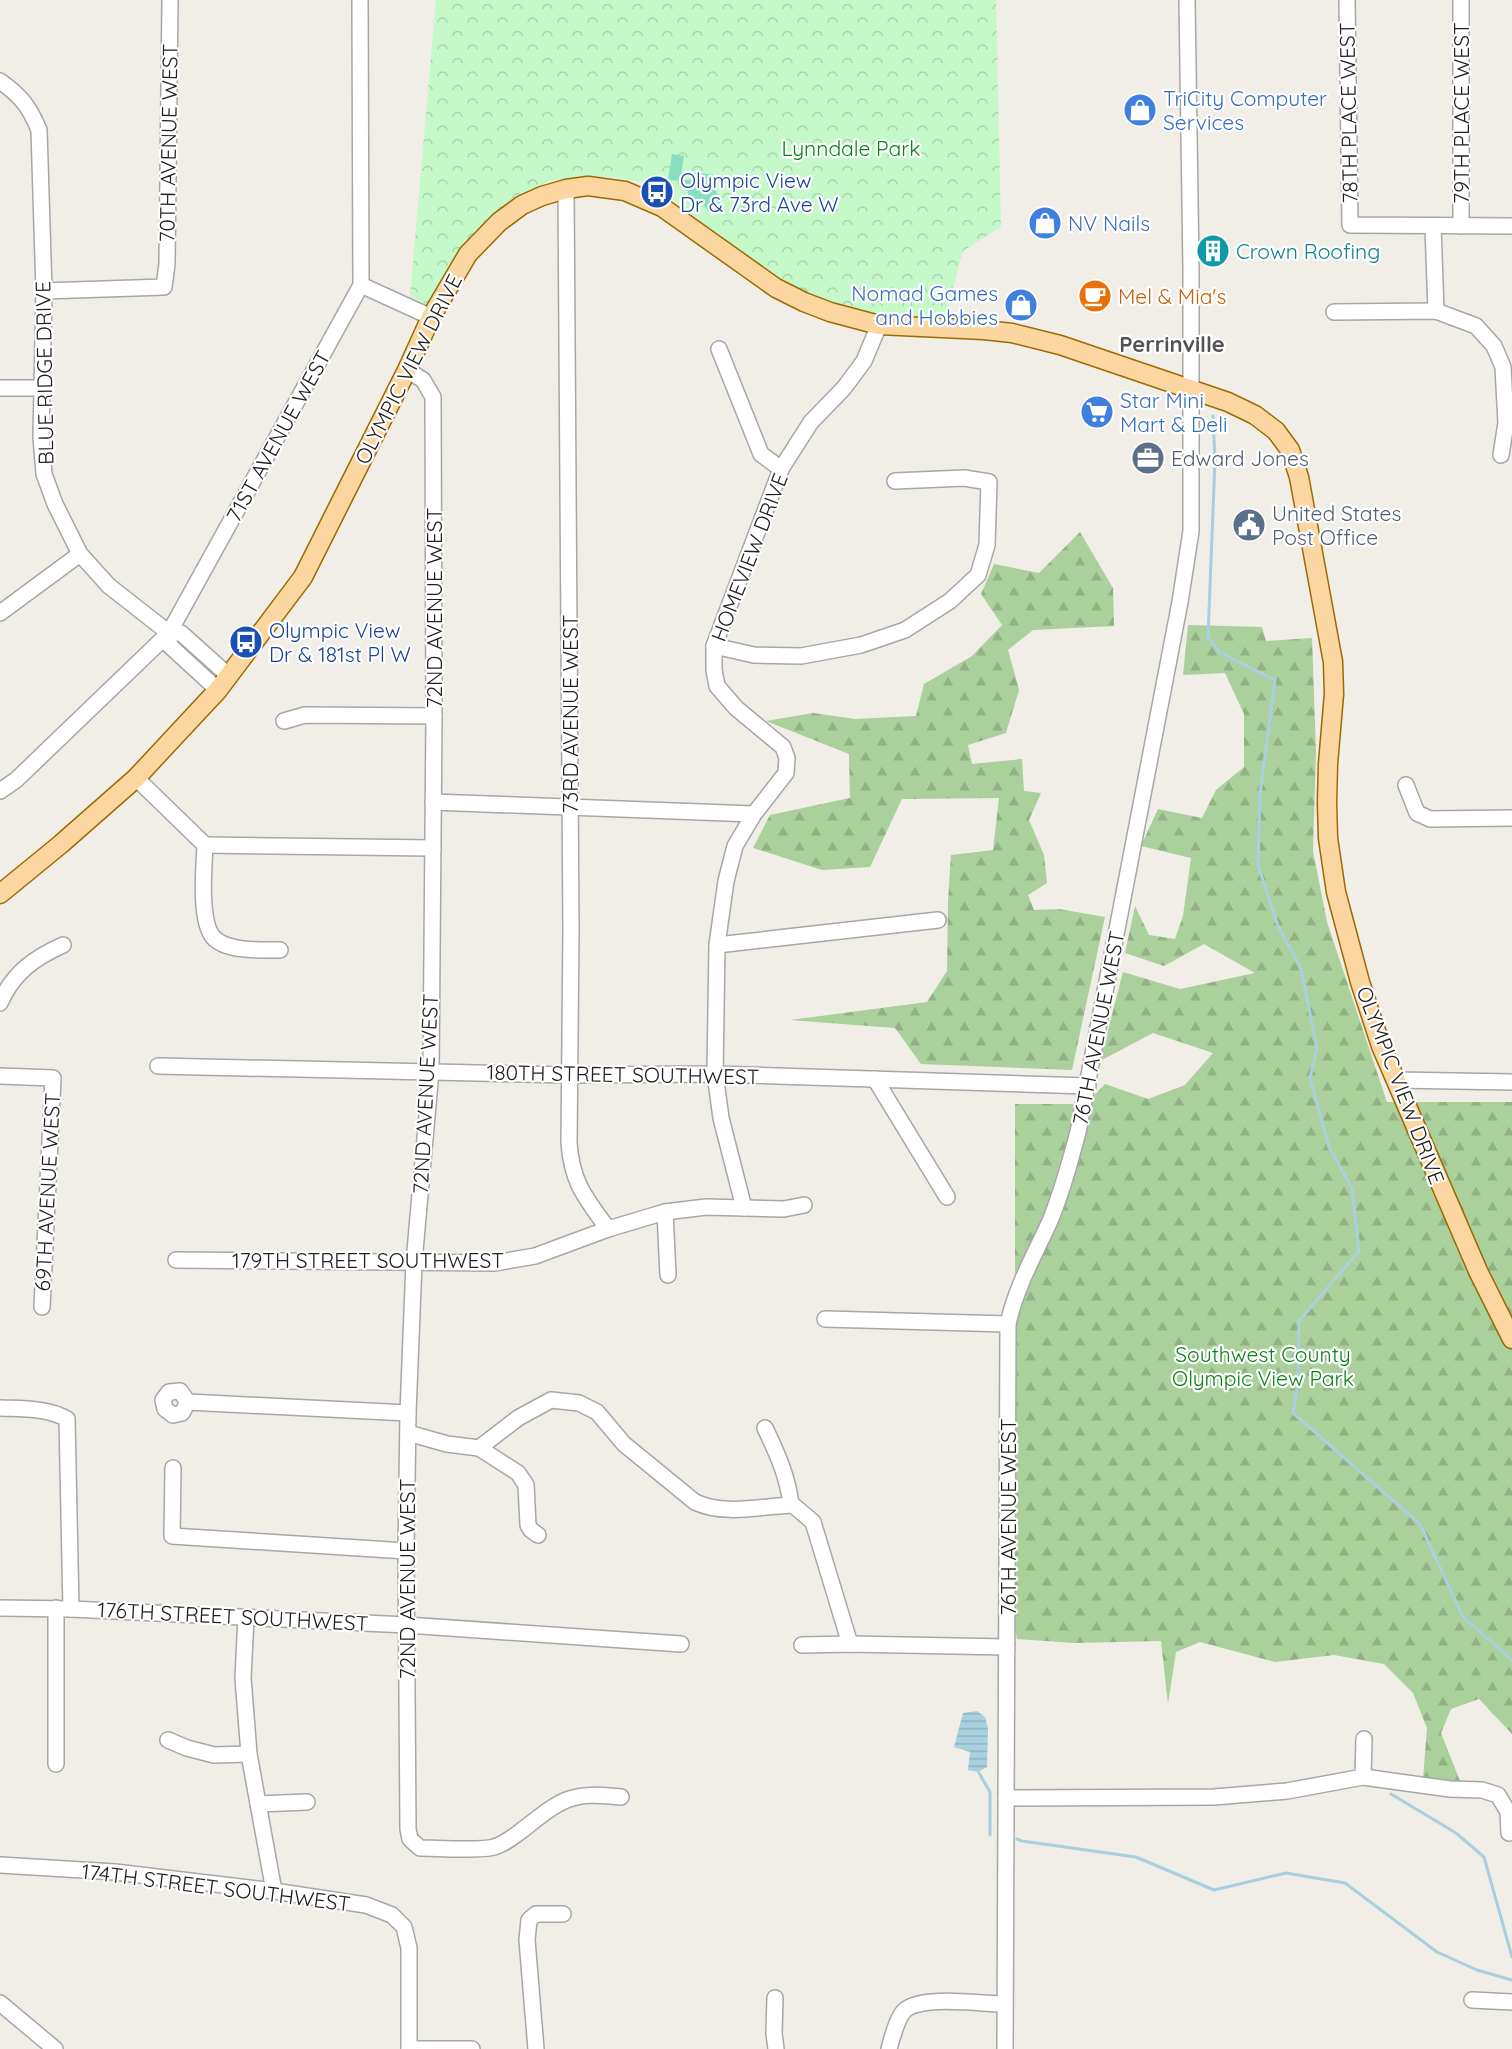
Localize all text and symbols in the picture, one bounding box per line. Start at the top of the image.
street label: 78TH PLACE WEST [1333,22,1363,204]
street label: 79TH PLACE WEST [1448,22,1474,204]
street label: 70TH AVENUE WEST [153,44,183,242]
place label: TriCity Computer Services [1163,85,1327,135]
shop icon: TriCity Computer Services [1122,92,1158,128]
park label: Lynndale Park [781,135,921,161]
place label: Olympic View Dr & 73rd Ave W [680,167,839,217]
bus stop icon: Olympic View Dr & 73rd Ave W [639,174,675,210]
shop icon: NV Nails [1027,205,1063,241]
place label: NV Nails [1068,210,1150,236]
building icon: Crown Roofing [1195,233,1231,269]
place label: Crown Roofing [1236,238,1380,264]
street label: OLYMPIC VIEW DRIVE [349,270,467,468]
cafe icon: Mel & Mia's [1077,278,1113,314]
place label: Nomad Games and Hobbies [851,280,998,330]
street label: BLUE RIDGE DRIVE [29,281,59,465]
place label: Mel & Mia's [1118,283,1226,309]
shop icon: Nomad Games and Hobbies [1003,287,1039,323]
district label: Perrinville [1119,330,1225,358]
street label: 71ST AVENUE WEST [220,346,336,526]
place label: Star Mini Mart & Deli [1120,387,1227,437]
supermarket icon: Star Mini Mart & Deli [1079,394,1115,430]
office icon: Edward Jones [1130,440,1166,476]
place label: Edward Jones [1171,445,1309,471]
street label: HOMEVIEW DRIVE [705,469,793,645]
place label: United States Post Office [1272,500,1401,550]
public building icon: United States Post Office [1231,507,1267,543]
street label: 72ND AVENUE WEST [421,508,447,708]
street label: 73RD AVENUE WEST [557,615,583,813]
place label: Olympic View Dr & 181st Pl W [269,617,411,667]
bus stop icon: Olympic View Dr & 181st Pl W [228,624,264,660]
street label: 76TH AVENUE WEST [1066,929,1130,1127]
street label: OLYMPIC VIEW DRIVE [1351,982,1451,1188]
street label: 72ND AVENUE WEST [407,993,443,1195]
street label: 180TH STREET SOUTHWEST [486,1059,760,1089]
street label: 69TH AVENUE WEST [29,1092,65,1292]
street label: 179TH STREET SOUTHWEST [232,1247,504,1273]
park label: Southwest County Olympic View Park [1172,1341,1354,1391]
street label: 76TH AVENUE WEST [995,1418,1021,1616]
street label: 72ND AVENUE WEST [394,1479,420,1679]
street label: 176TH STREET SOUTHWEST [97,1596,369,1636]
street label: 174TH STREET SOUTHWEST [80,1858,352,1916]

